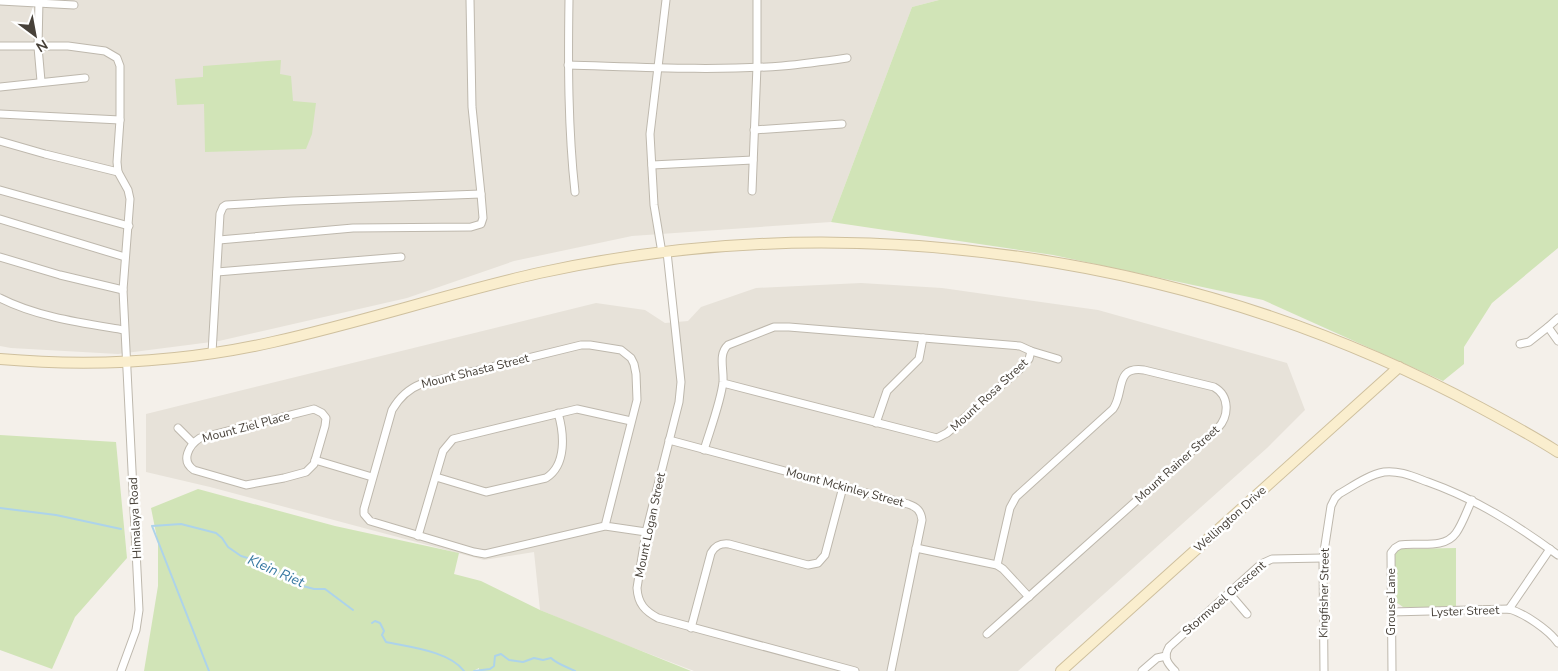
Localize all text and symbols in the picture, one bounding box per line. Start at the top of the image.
north arrow [10,10,60,60]
text: N [32,35,51,56]
street label: Mount Shasta Street [419,350,531,392]
street label: Mount Rosa Street [947,354,1032,435]
street label: Mount Ziel Place [200,408,292,446]
street label: Mount Rainer Street [1131,421,1223,506]
street label: Mount Mckinley Street [784,464,906,511]
street label: Mount Logan Street [631,470,669,579]
street label: Himalaya Road [125,477,145,559]
street label: Wellington Drive [1191,482,1269,556]
street label: Kingfisher Street [1315,547,1333,638]
water label: Klein Riet [245,550,308,592]
street label: Stormvoel Crescent [1179,557,1270,639]
street label: Grouse Lane [1383,568,1399,636]
street label: Lyster Street [1431,602,1500,620]

